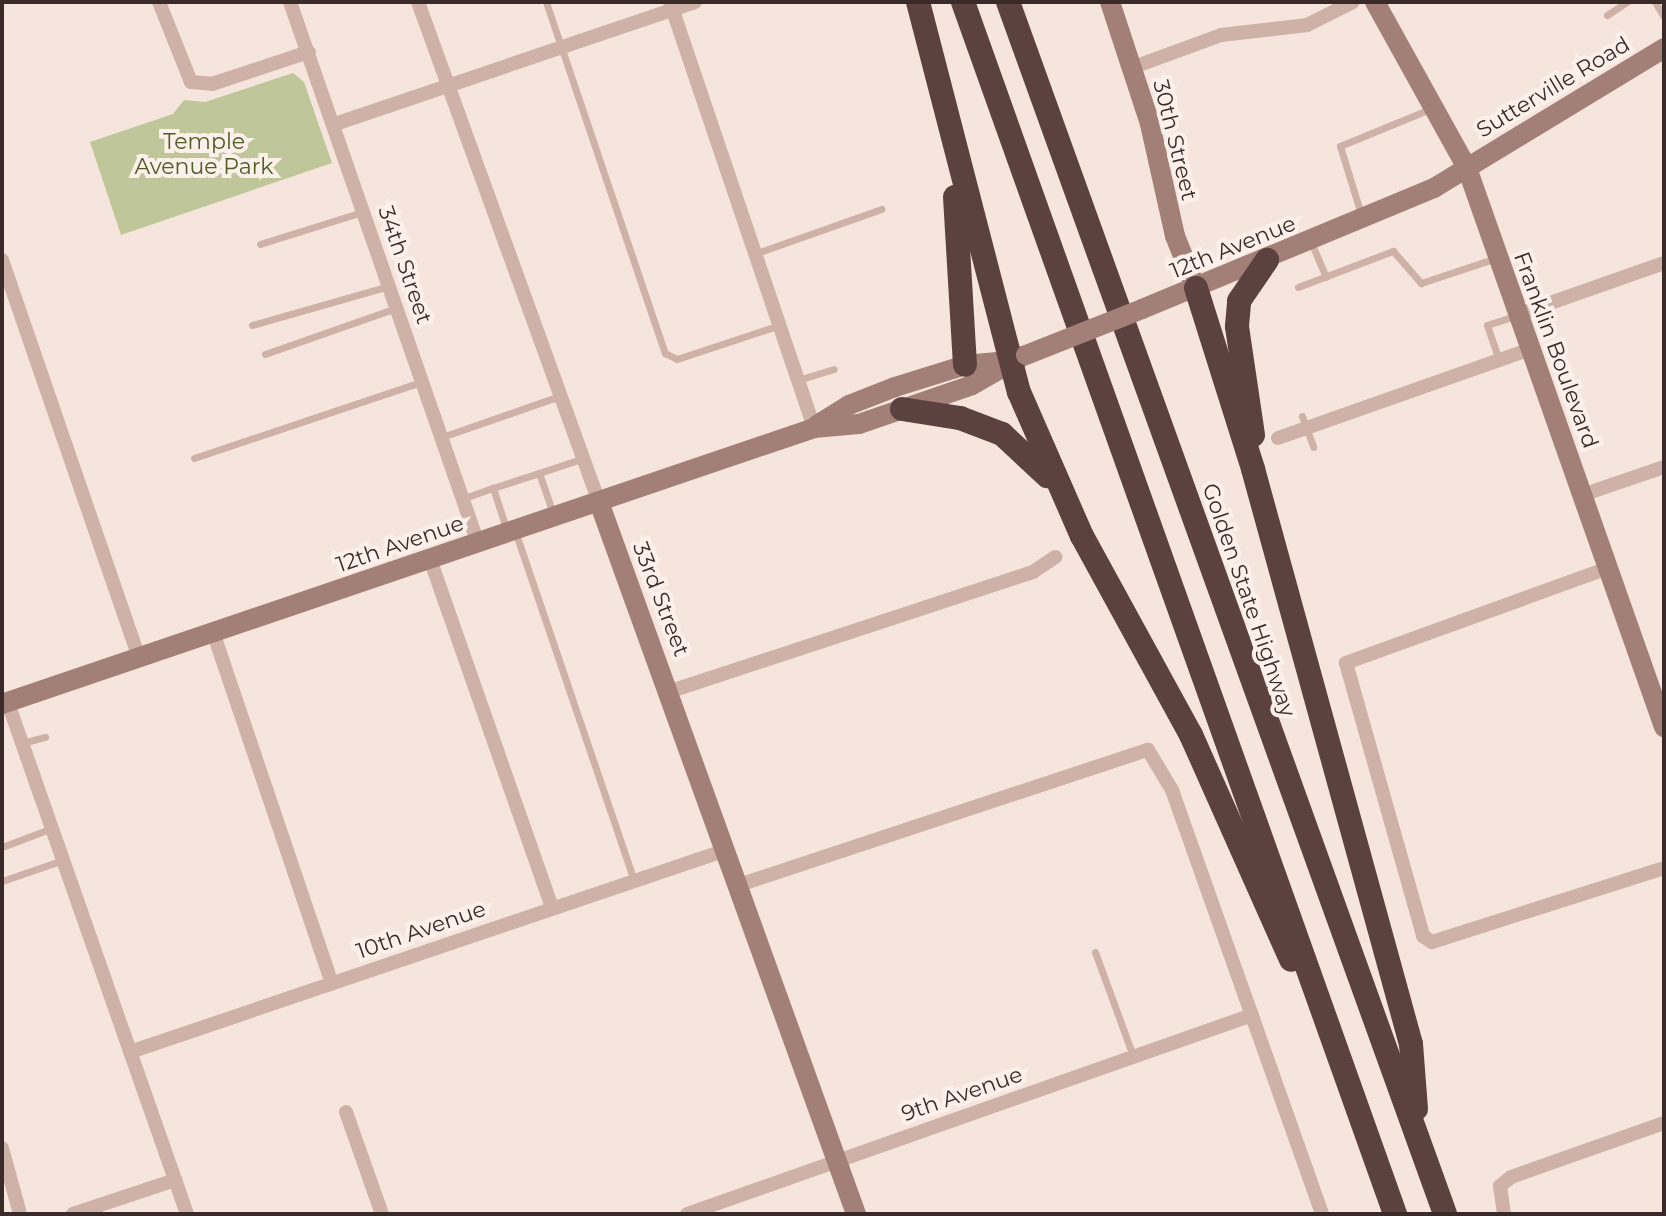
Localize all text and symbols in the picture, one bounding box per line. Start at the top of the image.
street label: Sutterville Road [1472,31,1634,143]
street label: 30th Street [1147,77,1203,203]
park label: Temple Avenue Park [134,128,274,180]
street label: 34th Street [372,203,438,327]
street label: 12th Avenue [1166,210,1300,284]
street label: Franklin Boulevard [1508,248,1604,452]
street label: Golden State Highway [1197,480,1301,720]
street label: 12th Avenue [333,510,467,578]
street label: 33rd Street [627,538,695,660]
street label: 10th Avenue [353,895,489,965]
street label: 9th Avenue [898,1061,1026,1127]

